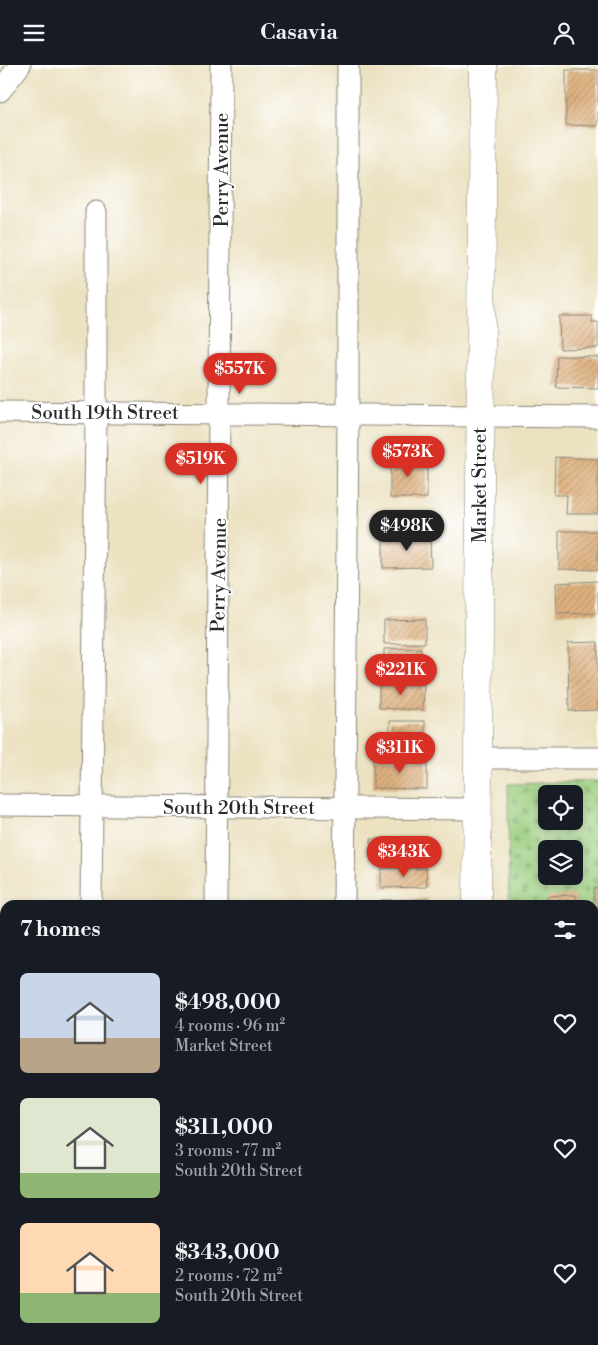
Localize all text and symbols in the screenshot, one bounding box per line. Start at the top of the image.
icon: menu [20,19,48,47]
text: Casavia [260,19,338,46]
icon: person [550,19,578,47]
street label: Perry Avenue [210,113,234,227]
pin: $557K [205,353,275,395]
text: $557K [214,359,266,379]
street label: South 19th Street [31,401,179,425]
street label: Market Street [468,427,492,543]
pin: $573K [373,435,443,478]
text: $573K [383,442,433,462]
pin: $519K [166,443,236,485]
text: $519K [176,449,226,469]
pin: $498K [372,509,442,552]
text: $498K [380,516,434,536]
street label: Perry Avenue [206,517,232,633]
pin: $221K [366,653,436,696]
text: $221K [376,660,426,680]
pin: $311K [365,731,435,774]
text: $311K [376,738,424,758]
map controls [538,785,583,885]
button: locate [538,785,583,830]
street label: South 20th Street [163,796,315,820]
pin: $343K [369,835,439,878]
button: layers [538,840,583,885]
text: $343K [378,842,430,862]
icon: filters [551,916,579,944]
text: 7 homes [20,917,101,943]
text: $498,000 [175,990,280,1016]
icon: home [60,993,120,1053]
icon: heart [551,1009,579,1037]
text: 4 rooms · 96 m² [175,1016,285,1036]
text: Market Street [175,1036,273,1056]
text: $311,000 [175,1115,273,1141]
icon: home [60,1118,120,1178]
icon: heart [551,1134,579,1162]
text: 3 rooms · 77 m² [175,1141,281,1161]
text: South 20th Street [175,1161,303,1181]
text: $343,000 [175,1240,279,1266]
icon: home [60,1243,120,1303]
icon: heart [551,1259,579,1287]
text: 2 rooms · 72 m² [175,1266,282,1286]
text: South 20th Street [175,1286,303,1306]

